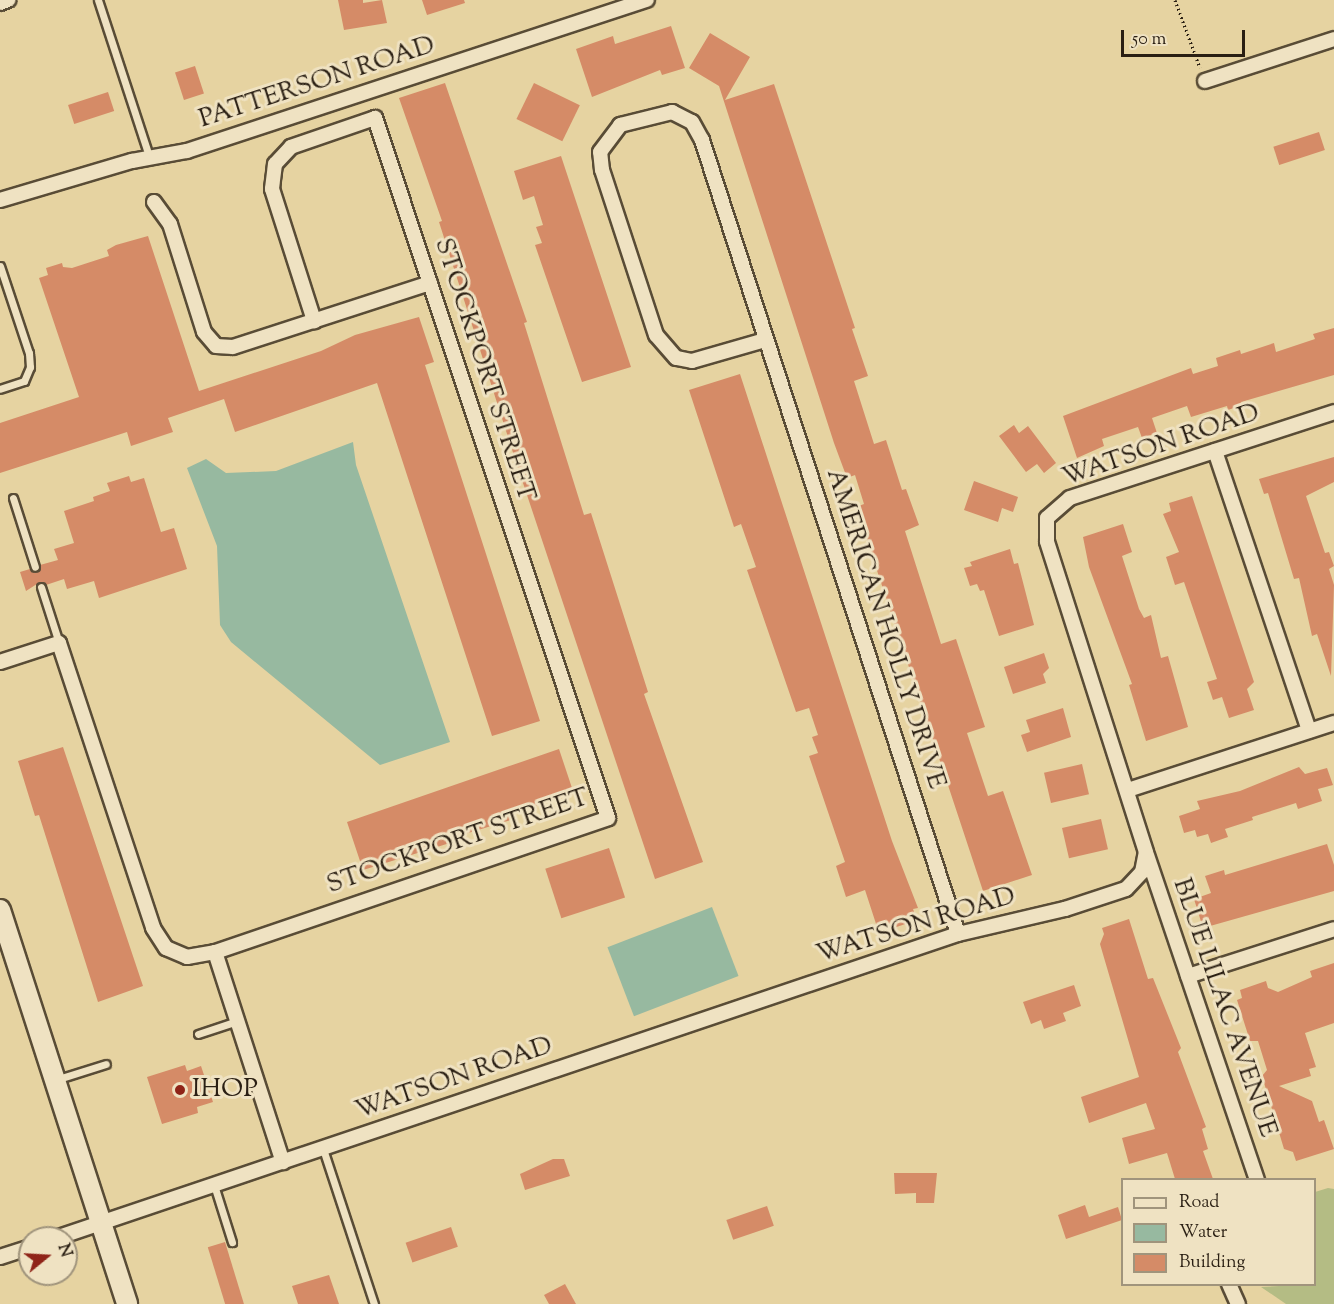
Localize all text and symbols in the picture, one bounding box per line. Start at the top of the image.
scale bar [1124,18,1248,56]
text: 50 m [1132,27,1166,53]
street label: PATTERSON ROAD [195,30,439,136]
street label: STOCKPORT STREET [427,234,541,506]
street label: WATSON ROAD [1058,398,1264,494]
street label: AMERICAN HOLLY DRIVE [818,465,952,793]
street label: STOCKPORT STREET [323,782,593,902]
street label: BLUE LILAC AVENUE [1165,874,1283,1142]
street label: WATSON ROAD [813,881,1019,971]
street label: WATSON ROAD [351,1031,557,1127]
place label: IHOP [192,1074,258,1106]
marker: IHOP [173,1083,187,1097]
legend [1121,1178,1316,1286]
text: Road [1179,1190,1219,1216]
text: Water [1179,1220,1227,1246]
north arrow [18,1226,78,1286]
text: N [51,1241,77,1261]
text: Building [1179,1250,1245,1276]

